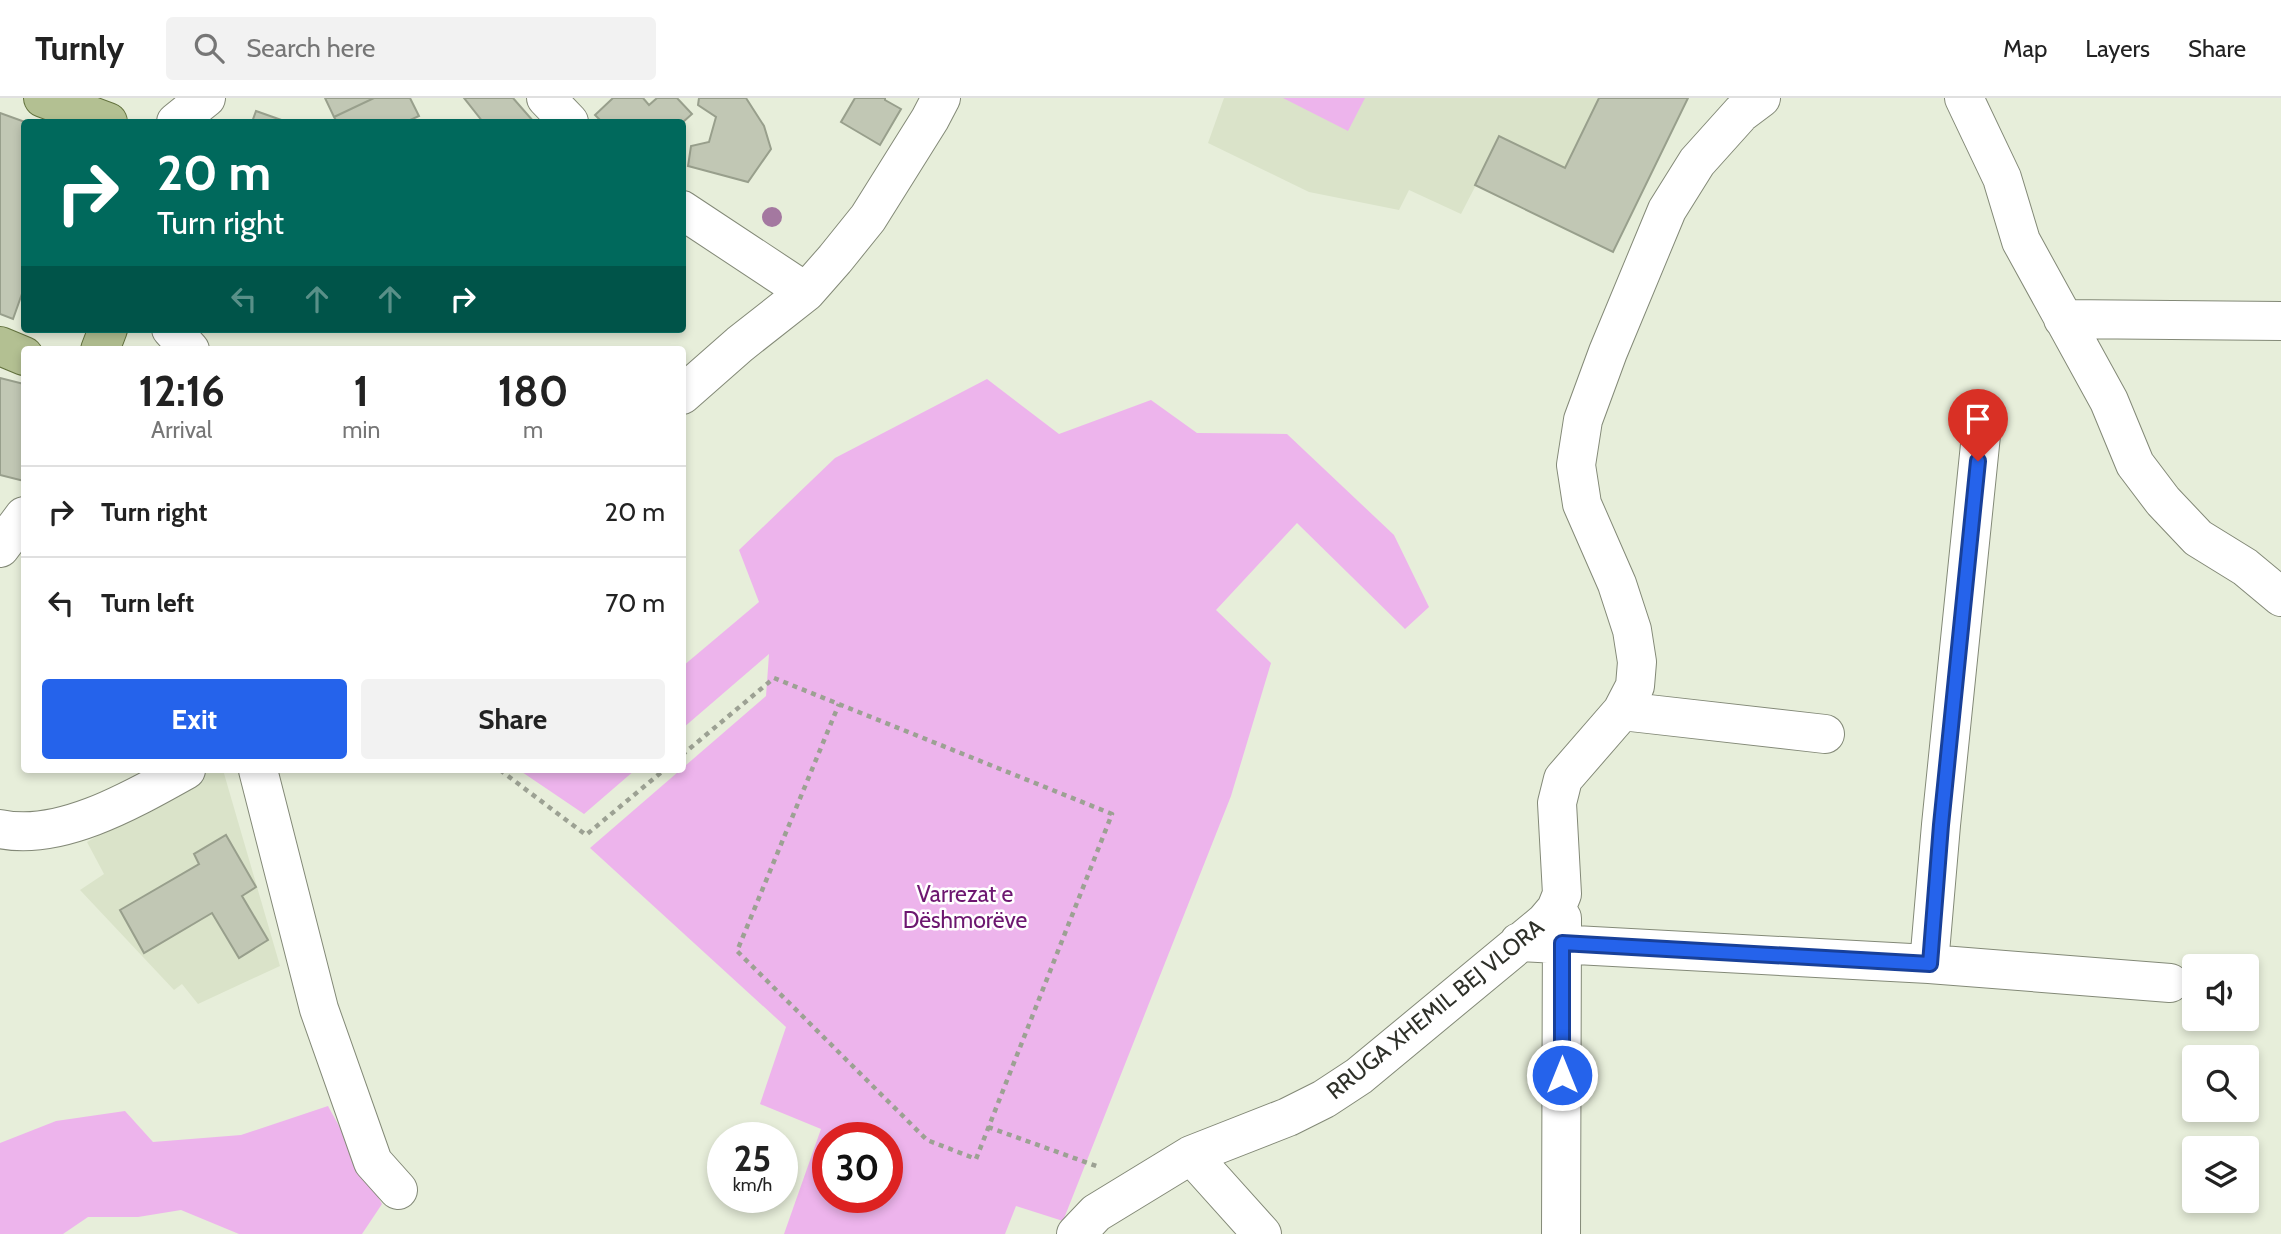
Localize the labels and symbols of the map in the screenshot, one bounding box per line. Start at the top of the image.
pin [1948,389,2008,461]
park label: Varrezat e Dëshmorëve [903,880,1028,934]
street label: RRUGA XHEMIL BEJ VLORA [1321,913,1549,1105]
position arrow [1525,1038,1599,1112]
speed limit sign: 30 [812,1122,903,1213]

